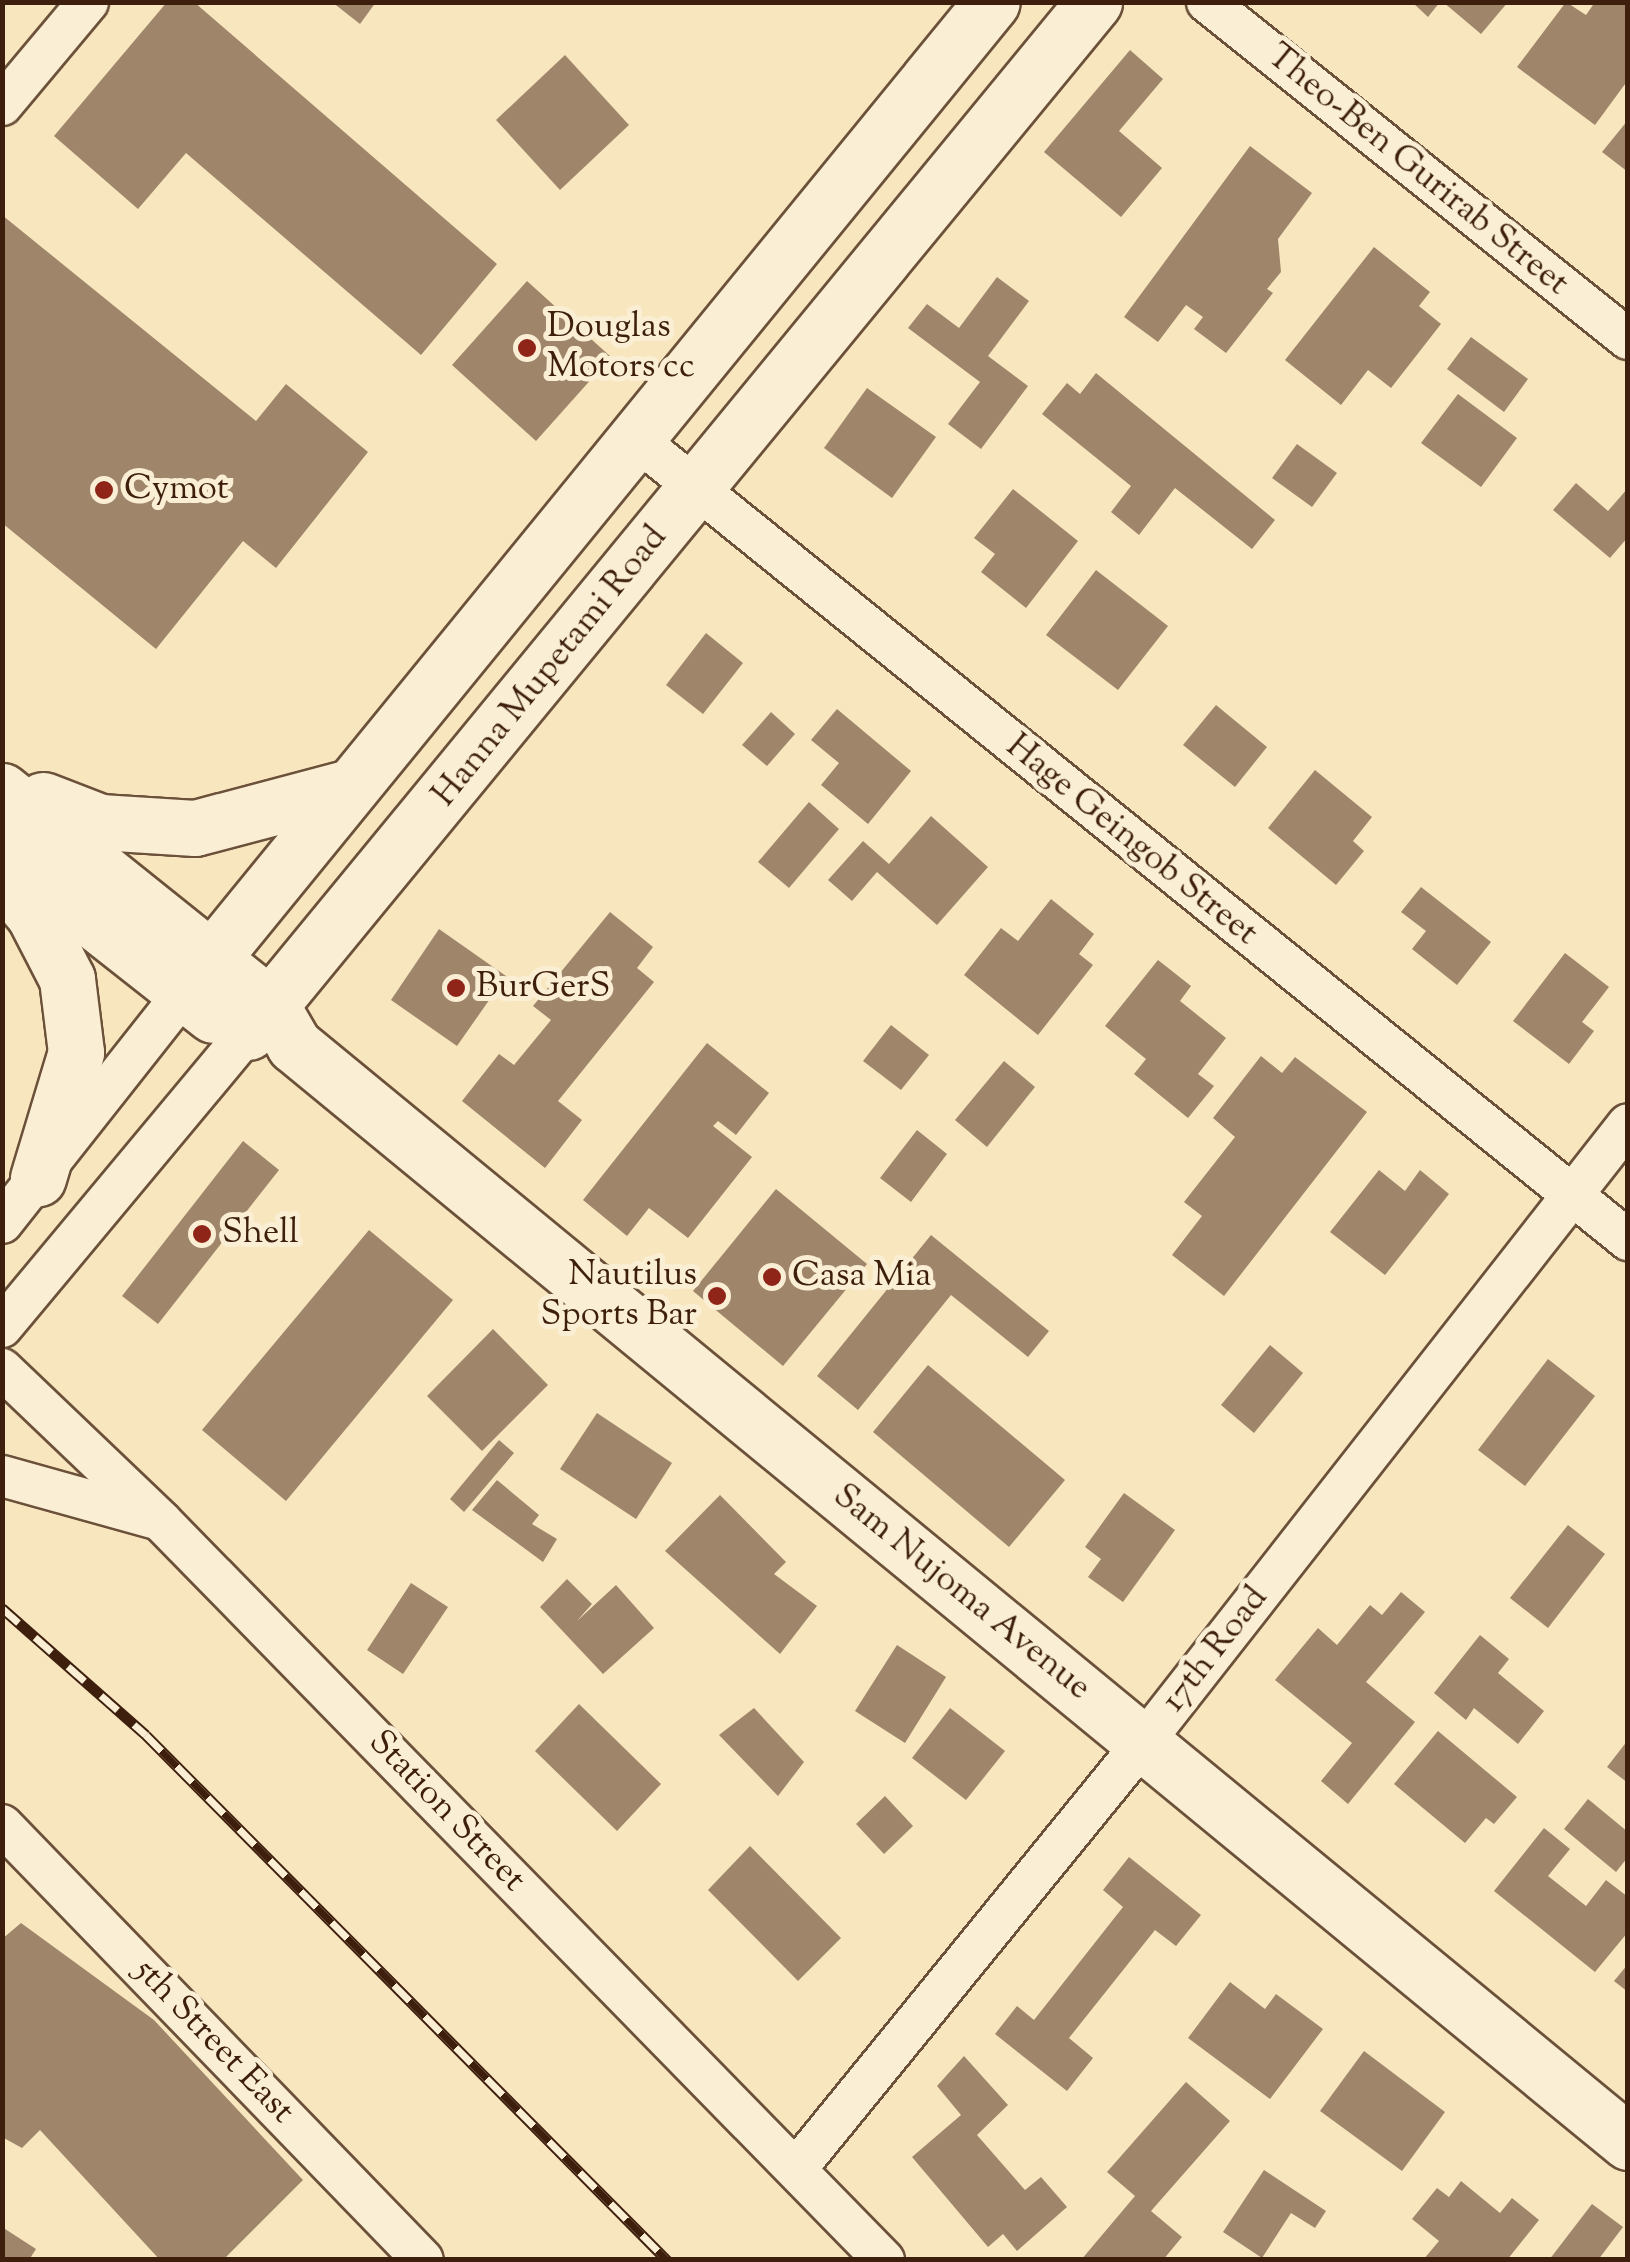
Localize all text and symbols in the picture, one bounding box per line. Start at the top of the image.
street label: Theo-Ben Gurirab Street [1258,36,1576,306]
place label: Douglas Motors cc [547,307,695,389]
marker: Douglas Motors cc [516,337,538,359]
place label: Cymot [124,469,229,511]
marker: Cymot [93,479,115,501]
street label: Hanna Mupetami Road [425,518,677,816]
street label: Hage Geingob Street [997,727,1265,955]
place label: BurGerS [476,967,610,1009]
marker: BurGerS [445,977,467,999]
place label: Shell [222,1213,299,1255]
marker: Shell [191,1223,213,1245]
place label: Nautilus Sports Bar [540,1255,697,1337]
place label: Casa Mia [792,1256,931,1298]
marker: Casa Mia [761,1266,783,1288]
marker: Nautilus Sports Bar [706,1285,728,1307]
street label: Sam Nujoma Avenue [824,1476,1098,1710]
street label: 17th Road [1154,1579,1278,1721]
street label: Station Street [359,1723,533,1901]
street label: 5th Street East [124,1951,302,2133]

